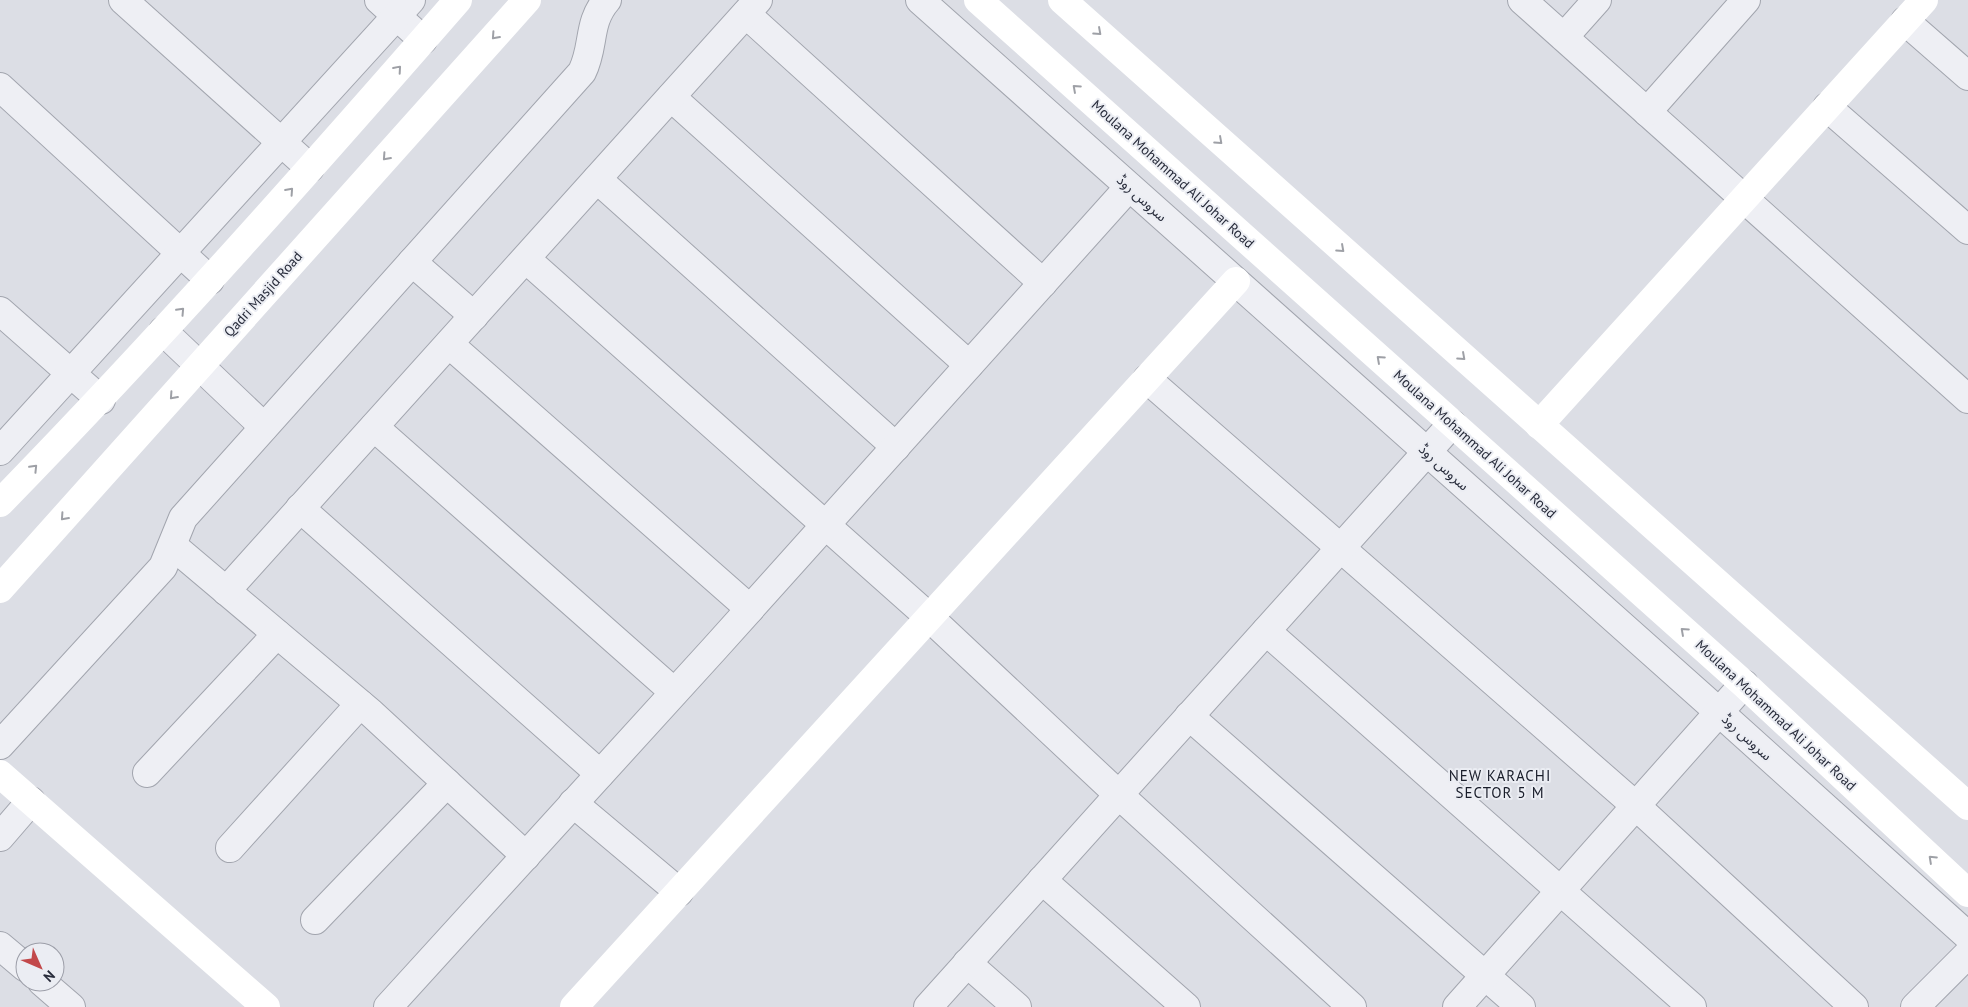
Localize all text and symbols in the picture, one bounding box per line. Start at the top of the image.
one-way arrow [1092,27,1101,36]
one-way arrow [491,31,500,40]
one-way arrow [392,66,401,75]
one-way arrow [1073,85,1082,94]
street label: Moulana Mohammad Ali Johar Road [1088,96,1258,252]
one-way arrow [1214,135,1223,144]
one-way arrow [383,152,392,161]
street label: سروس روڈ [1113,171,1171,225]
one-way arrow [284,187,293,196]
one-way arrow [1335,243,1344,252]
street label: Qadri Masjid Road [220,248,306,340]
one-way arrow [175,308,184,317]
one-way arrow [1457,351,1466,360]
one-way arrow [1377,357,1386,365]
street label: Moulana Mohammad Ali Johar Road [1390,366,1560,522]
one-way arrow [169,390,178,399]
street label: سروس روڈ [1415,440,1473,494]
one-way arrow [28,465,37,474]
one-way arrow [61,511,70,520]
one-way arrow [1680,628,1689,637]
street label: Moulana Mohammad Ali Johar Road [1692,636,1860,794]
street label: سروس روڈ [1718,710,1776,764]
district label: NEW KARACHI SECTOR 5 M [1449,766,1551,802]
one-way arrow [1929,856,1938,865]
north arrow [15,942,65,992]
text: N [40,967,59,986]

